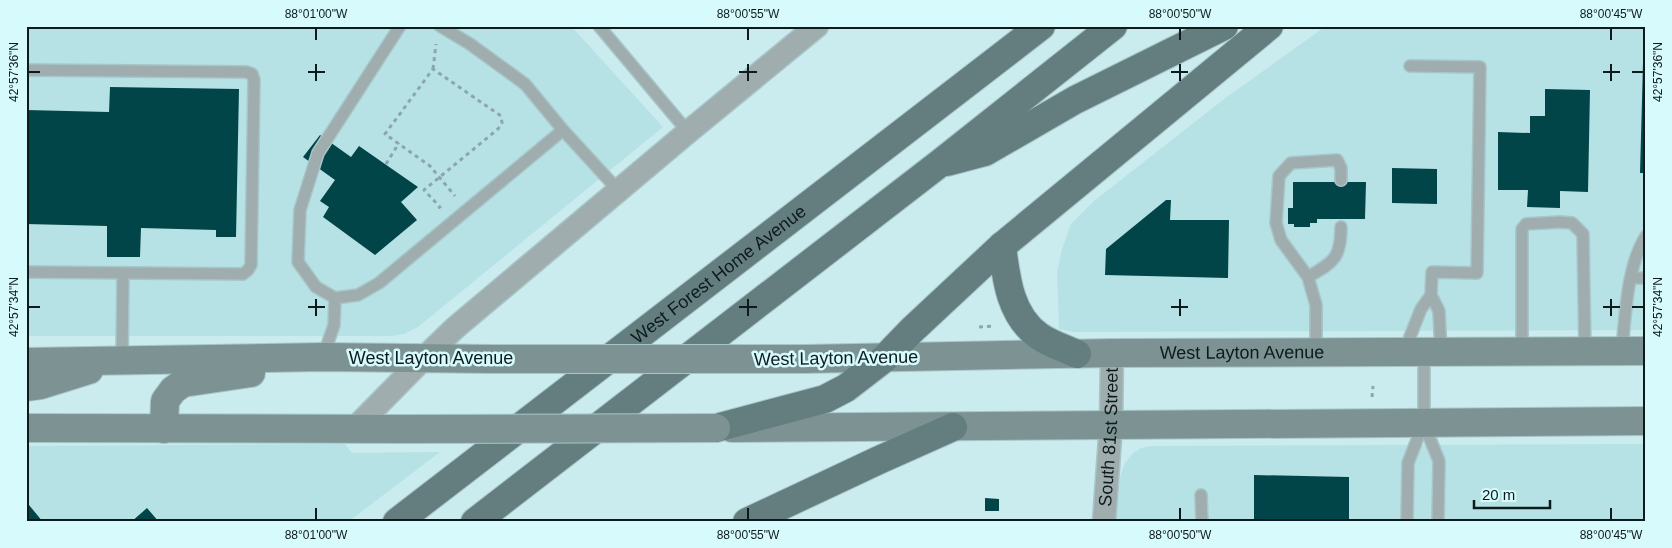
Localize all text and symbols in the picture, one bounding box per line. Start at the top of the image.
text: 88°01'00"W [285,7,348,21]
text: 88°00'55"W [717,7,780,21]
text: 88°00'50"W [1149,7,1212,21]
text: 88°00'45"W [1580,7,1643,21]
text: 42°57'36"N [7,42,21,102]
text: 42°57'36"N [1651,42,1665,102]
street label: West Forest Home Avenue [628,201,810,348]
text: 42°57'34"N [7,277,21,337]
text: 42°57'34"N [1651,277,1665,337]
street label: West Layton Avenue [1160,342,1324,363]
street label: West Layton Avenue [754,347,918,369]
street label: West Layton Avenue [349,348,513,368]
street label: South 81st Street [1095,367,1122,507]
scale bar [1474,478,1551,510]
text: 20 m [1482,486,1515,503]
text: 88°01'00"W [285,528,348,542]
text: 88°00'55"W [717,528,780,542]
text: 88°00'50"W [1149,528,1212,542]
text: 88°00'45"W [1580,528,1643,542]

